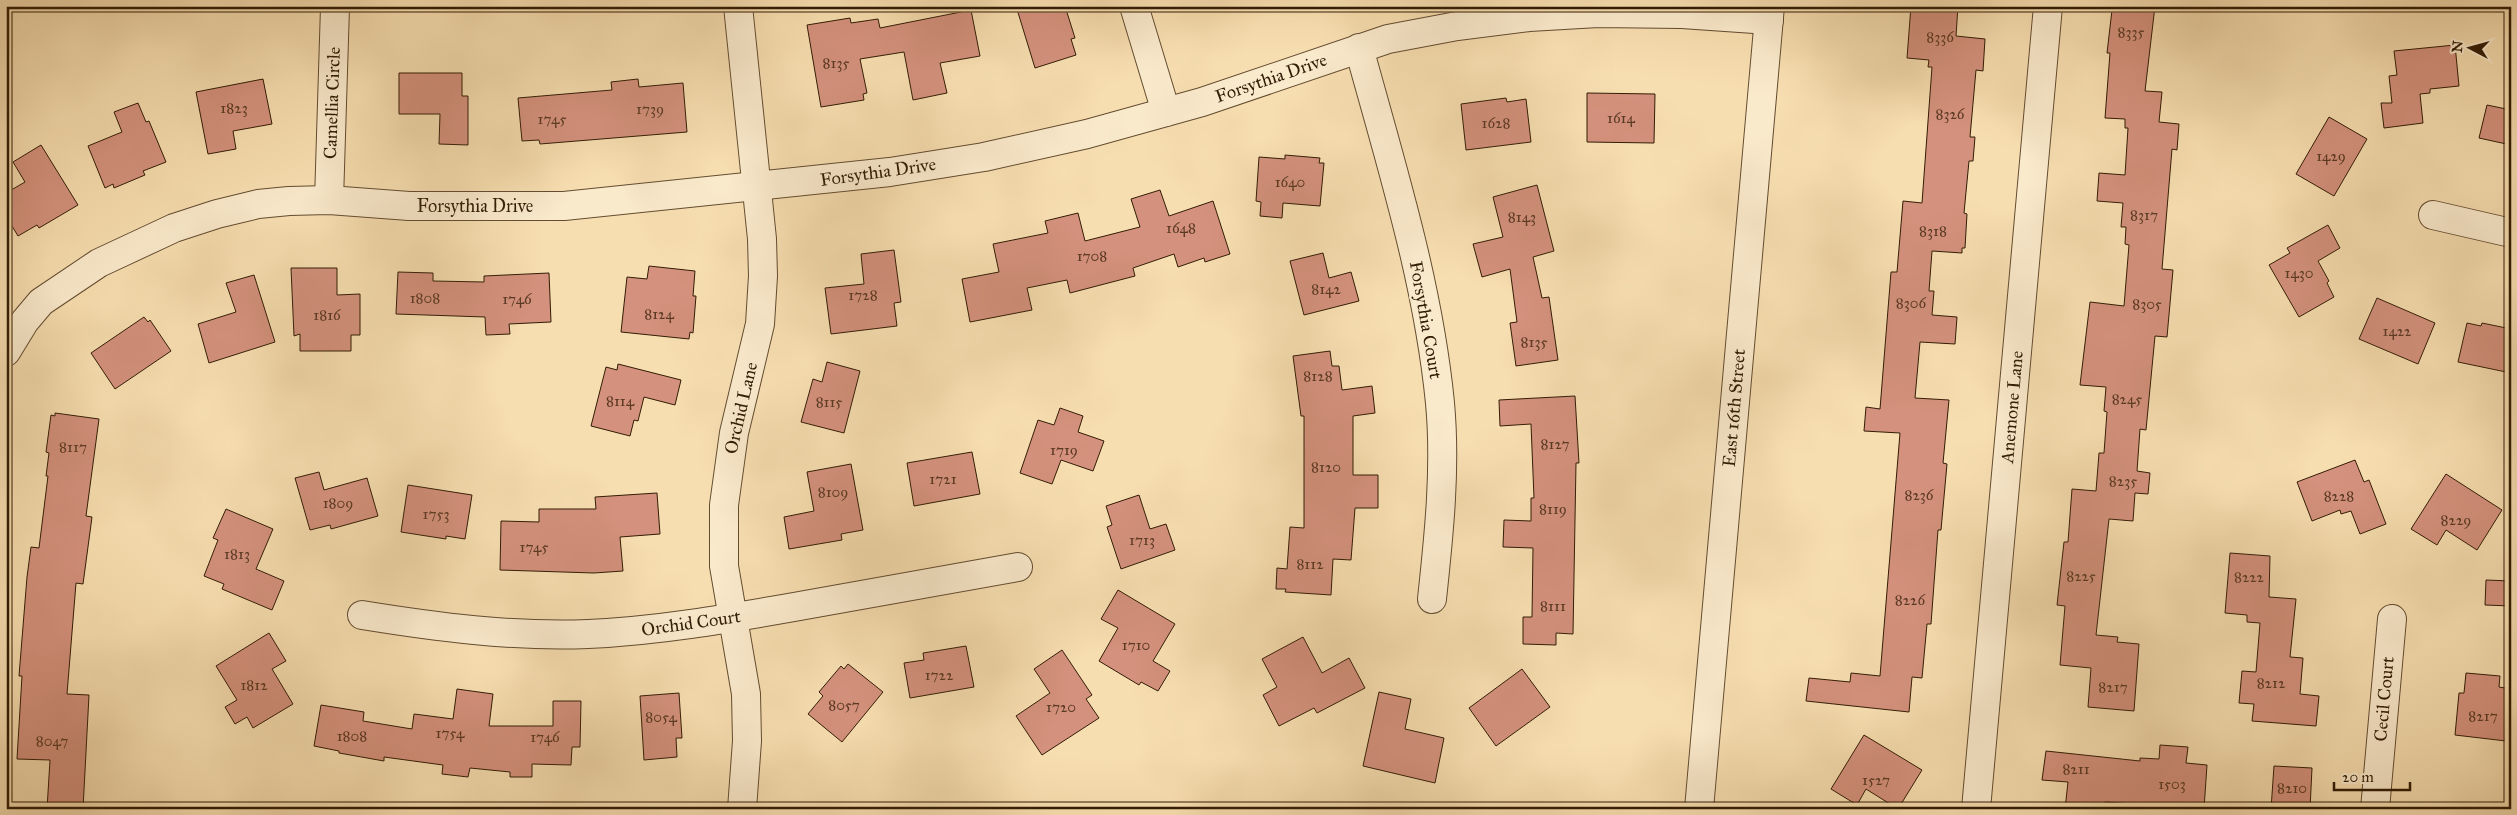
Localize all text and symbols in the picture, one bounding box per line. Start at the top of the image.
north arrow [2444,22,2494,72]
house number: 8335 [2118,23,2144,41]
house number: 8336 [1926,28,1955,46]
text: N [2448,40,2467,53]
street label: Camellia Circle [319,46,345,160]
street label: Forsythia Drive [1212,49,1330,107]
house number: 8135 [823,54,849,72]
house number: 1823 [220,99,248,117]
house number: 1739 [636,100,664,118]
house number: 8326 [1935,105,1966,123]
house number: 1614 [1607,109,1636,127]
house number: 1745 [538,110,566,128]
house number: 1628 [1482,114,1510,132]
house number: 1429 [2316,147,2346,165]
street label: Forsythia Drive [819,153,937,191]
house number: 1640 [1275,173,1305,191]
street label: Forsythia Drive [417,195,533,217]
house number: 8317 [2130,206,2158,224]
house number: 8143 [1508,208,1536,226]
house number: 1648 [1166,219,1196,237]
house number: 8318 [1919,222,1947,240]
house number: 1708 [1077,247,1107,265]
street label: Forsythia Court [1405,259,1447,381]
house number: 1430 [2284,264,2314,282]
house number: 8142 [1311,280,1341,298]
house number: 1728 [848,286,878,304]
house number: 1808 [410,289,440,307]
house number: 1746 [502,290,533,308]
house number: 8306 [1896,294,1928,312]
house number: 8305 [2132,295,2162,313]
house number: 8124 [644,305,674,323]
house number: 1816 [313,306,342,324]
house number: 1422 [2382,322,2412,340]
house number: 8135 [1521,333,1547,351]
street label: East 16th Street [1718,347,1750,468]
street label: Anemone Lane [1996,350,2028,465]
street label: Orchid Lane [720,360,762,456]
house number: 8128 [1303,367,1333,385]
house number: 8245 [2112,390,2142,408]
house number: 8114 [606,392,635,410]
house number: 8115 [816,393,842,411]
house number: 8127 [1541,435,1569,453]
house number: 8117 [59,438,87,456]
house number: 1719 [1050,441,1078,459]
house number: 8120 [1311,458,1341,476]
house number: 1721 [929,470,957,488]
house number: 8235 [2109,472,2137,490]
house number: 8109 [818,483,848,501]
house number: 8236 [1904,486,1935,504]
house number: 8228 [2324,487,2354,505]
house number: 1809 [323,494,353,512]
house number: 8119 [1539,500,1567,518]
house number: 1753 [423,505,449,523]
house number: 8229 [2441,511,2471,529]
house number: 1713 [1129,531,1155,549]
house number: 1745 [520,538,548,556]
house number: 1813 [224,545,250,563]
house number: 8112 [1296,555,1324,573]
house number: 8225 [2066,567,2096,585]
house number: 8222 [2234,568,2265,586]
house number: 8226 [1895,591,1927,609]
house number: 8111 [1540,597,1566,615]
street label: Orchid Court [640,605,743,641]
house number: 1710 [1122,636,1150,654]
street label: Cecil Court [2369,655,2399,742]
house number: 1722 [925,666,954,684]
house number: 8212 [2257,674,2286,692]
house number: 1812 [240,676,268,694]
house number: 8217 [2098,678,2128,696]
house number: 8057 [828,696,860,714]
house number: 1720 [1046,698,1076,716]
house number: 8217 [2468,707,2498,725]
house number: 8054 [645,708,677,726]
house number: 1754 [436,724,465,742]
house number: 1808 [337,727,367,745]
house number: 1746 [530,728,561,746]
house number: 8047 [36,732,68,750]
house number: 8211 [2062,760,2090,778]
scale bar [2334,760,2411,792]
text: 20 m [2342,768,2374,786]
house number: 1527 [1862,771,1890,789]
house number: 1503 [2158,775,2186,793]
house number: 8210 [2277,779,2307,797]

